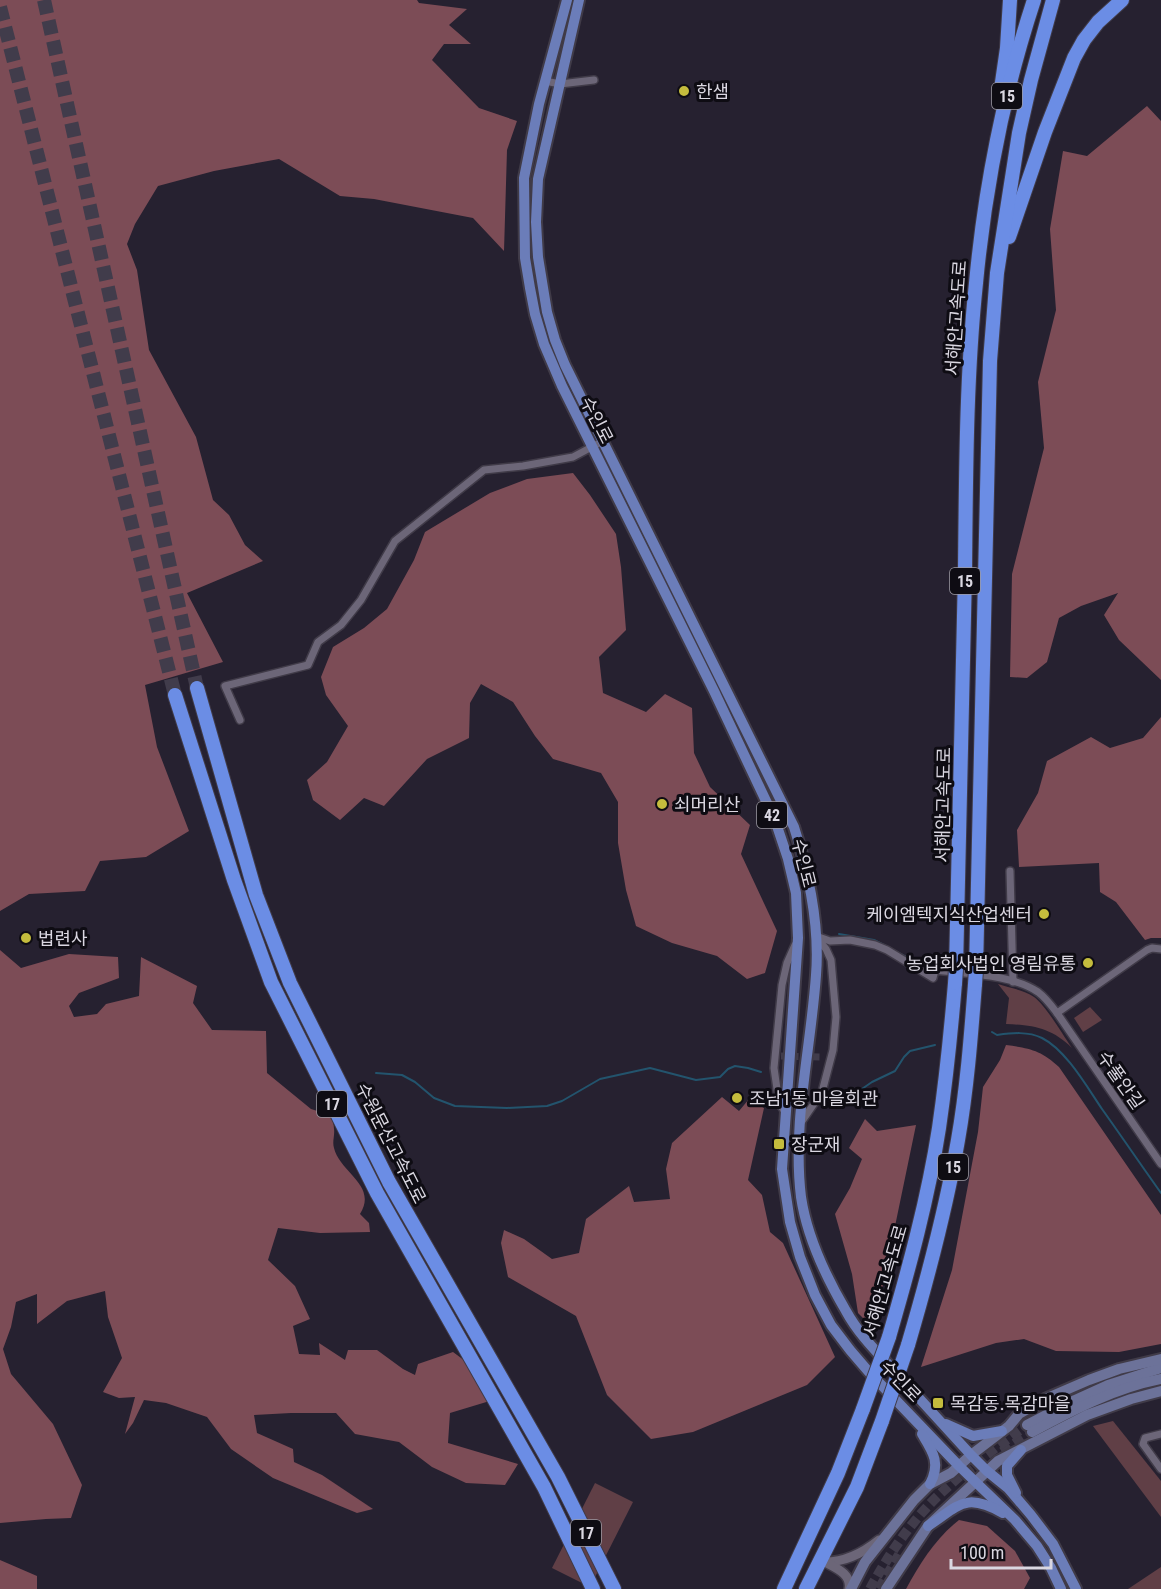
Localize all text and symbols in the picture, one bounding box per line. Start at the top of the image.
place label: 한샘 [696,81,729,102]
road number: 15 [992,83,1022,109]
marker: 한샘 [677,84,691,98]
street label: 서해안고속도로 [941,259,971,377]
street label: 수인로 [576,393,618,447]
road number: 15 [950,568,980,594]
street label: 서해안고속도로 [931,747,955,863]
place label: 쇠머리산 [674,794,740,815]
marker: 쇠머리산 [655,797,669,811]
road number: 42 [757,802,787,828]
street label: 수인로 [788,836,820,890]
place label: 케이엠텍지식산업센터 [866,904,1032,925]
marker: 케이엠텍지식산업센터 [1037,907,1051,921]
place label: 법련사 [38,928,88,949]
marker: 법련사 [19,931,33,945]
place label: 농업회사법인 영림유통 [906,953,1076,974]
marker: 농업회사법인 영림유통 [1081,956,1095,970]
street label: 수풀안길 [1093,1047,1149,1113]
street label: 수원문산고속도로 [352,1079,430,1207]
place label: 조남1동 마을회관 [749,1088,878,1109]
road number: 17 [317,1091,347,1117]
marker: 조남1동 마을회관 [730,1091,744,1105]
place label: 장군재 [791,1134,841,1155]
marker: 장군재 [772,1137,786,1151]
road number: 15 [938,1154,968,1180]
street label: 서해안고속도로 [859,1222,911,1340]
street label: 수인로 [876,1356,926,1406]
place label: 목감동.목감마을 [950,1393,1071,1414]
marker: 목감동.목감마을 [931,1396,945,1410]
road number: 17 [571,1520,601,1546]
scale bar [951,1532,1052,1570]
text: 100 m [960,1542,1004,1563]

